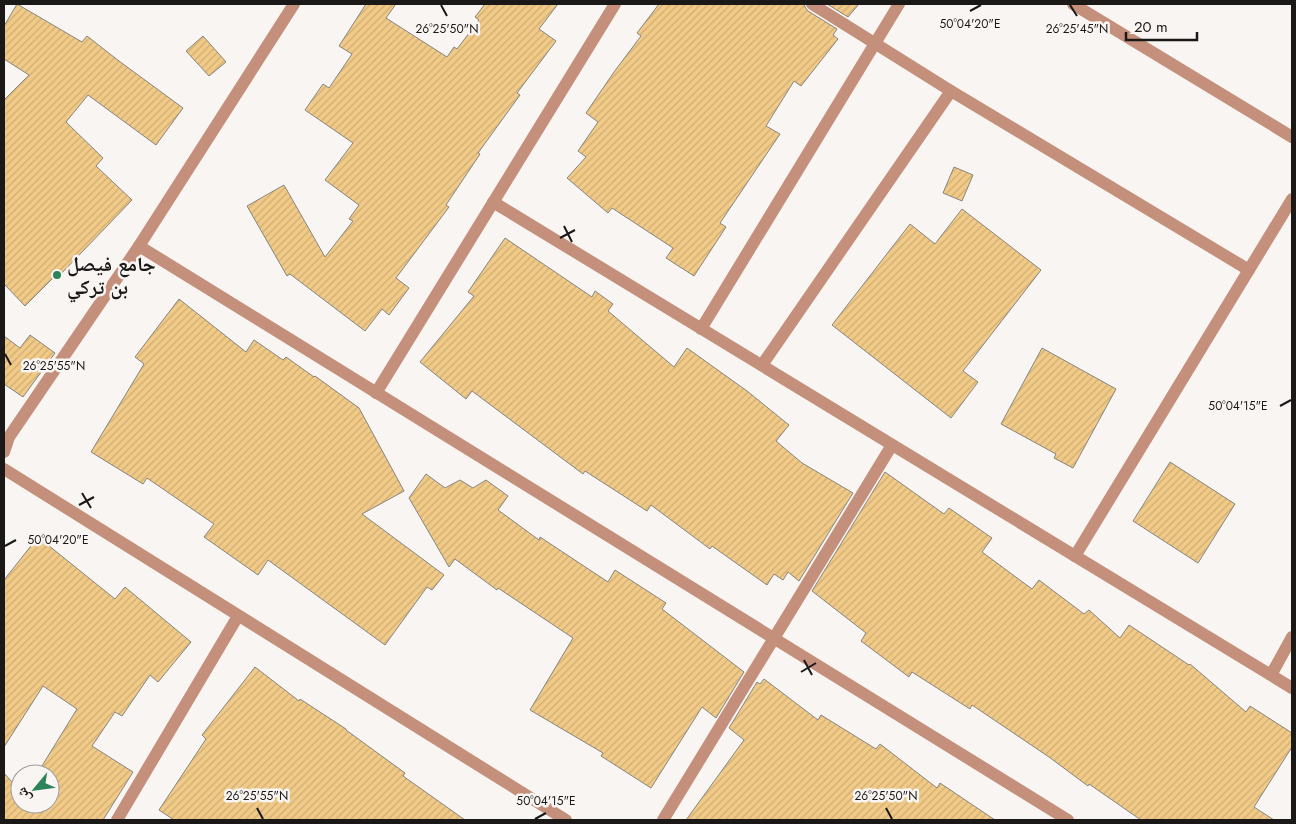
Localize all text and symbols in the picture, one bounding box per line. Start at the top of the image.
scale bar [1126,10,1197,42]
text: 50°04'20"E [939,15,1001,33]
text: 20 m [1134,16,1168,38]
text: 26°25'50"N [416,20,478,38]
text: 26°25'45"N [1046,20,1108,38]
place label: جامع فيصل بن تركي [67,250,156,303]
marker: جامع فيصل بن تركي [51,269,63,281]
text: 26°25'55"N [23,357,85,375]
text: 50°04'15"E [1208,397,1268,415]
text: 50°04'20"E [27,531,89,549]
north arrow [10,764,60,814]
text: ش [11,784,36,807]
text: 26°25'55"N [226,787,288,805]
text: 26°25'50"N [855,787,917,805]
text: 50°04'15"E [516,792,576,810]

